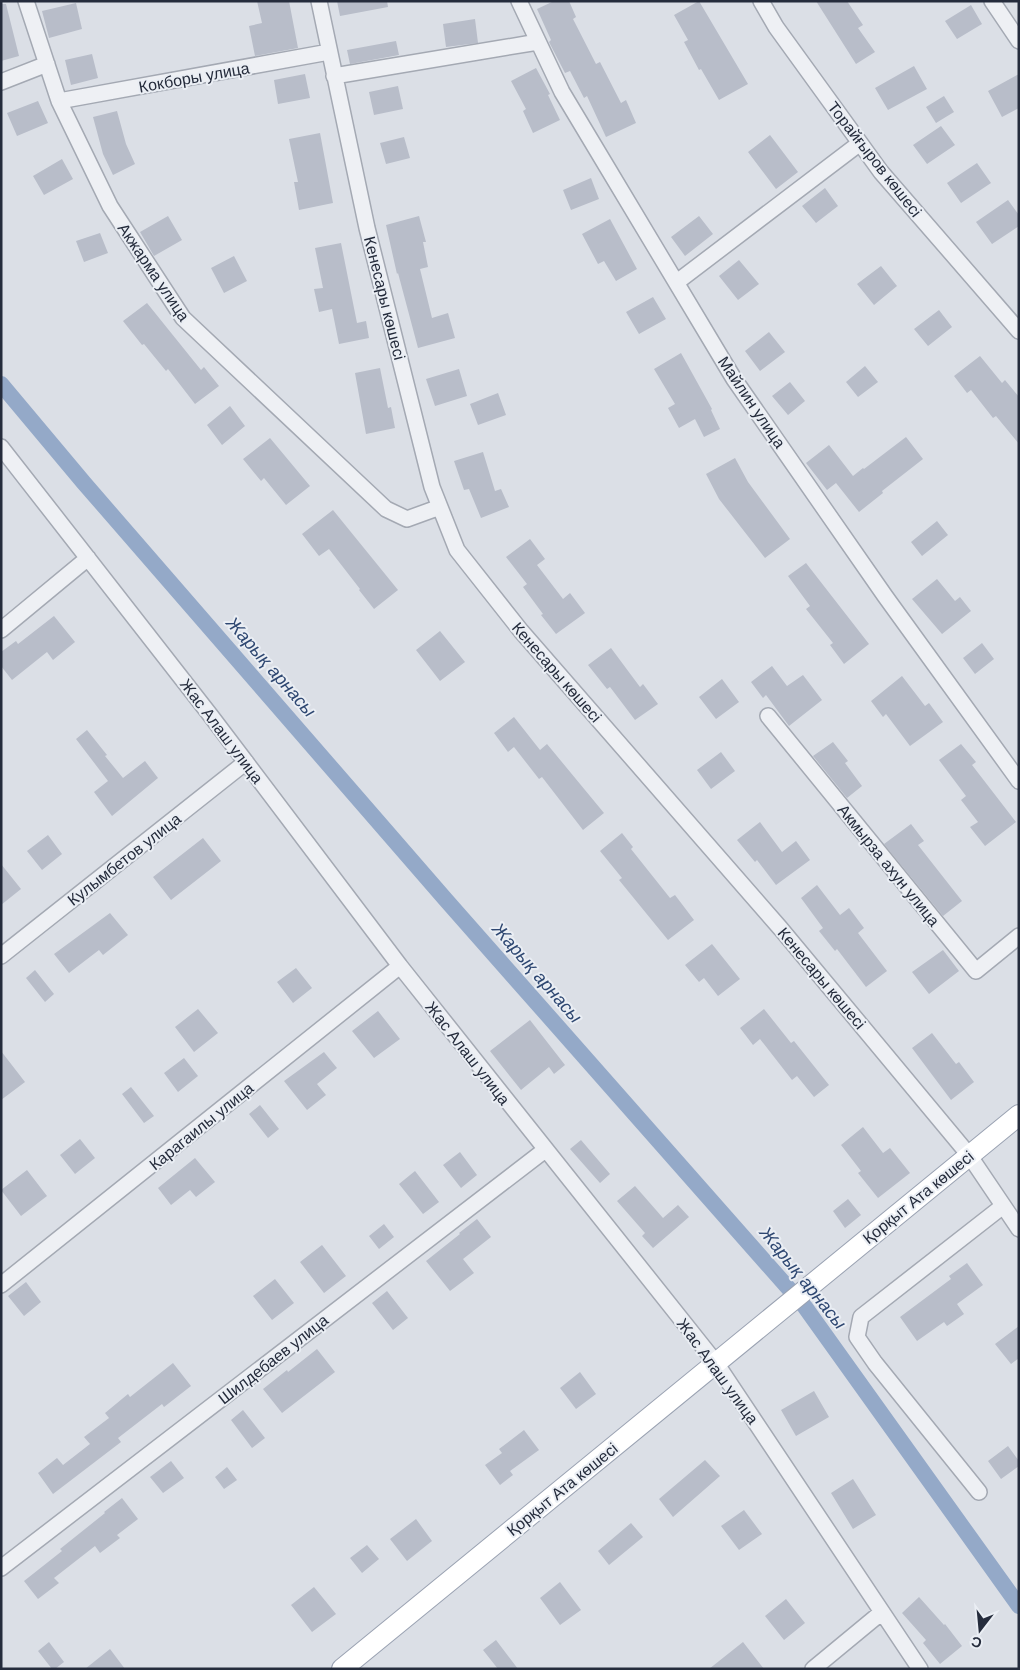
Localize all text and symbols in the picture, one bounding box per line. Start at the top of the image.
street label: Кокборы улица [137,57,251,98]
street label: Торайғыров көшесі [823,97,926,221]
street label: Акжарма улица [113,219,194,326]
street label: Кенесары көшесі [359,234,410,362]
street label: Майлин улица [713,352,790,452]
water label: Жарық арнасы [220,611,321,722]
street label: Кенесары көшесі [507,618,606,727]
street label: Жас Алаш улица [175,675,268,788]
street label: Акмырза ахун улица [833,800,944,931]
street label: Кулымбетов улица [63,808,186,910]
water label: Жарық арнасы [486,917,587,1028]
street label: Кенесары көшесі [773,923,870,1034]
street label: Жас Алаш улица [421,997,515,1110]
street label: Карагаилы улица [145,1078,258,1175]
street label: Қорқыт Ата көшесі [858,1146,978,1249]
water label: Жарық арнасы [754,1221,852,1334]
street label: Шилдебаев улица [214,1310,333,1409]
street label: Жас Алаш улица [672,1314,763,1429]
street label: Қорқыт Ата көшесі [502,1438,622,1541]
north arrow [955,1605,1005,1655]
text: С [969,1632,984,1653]

